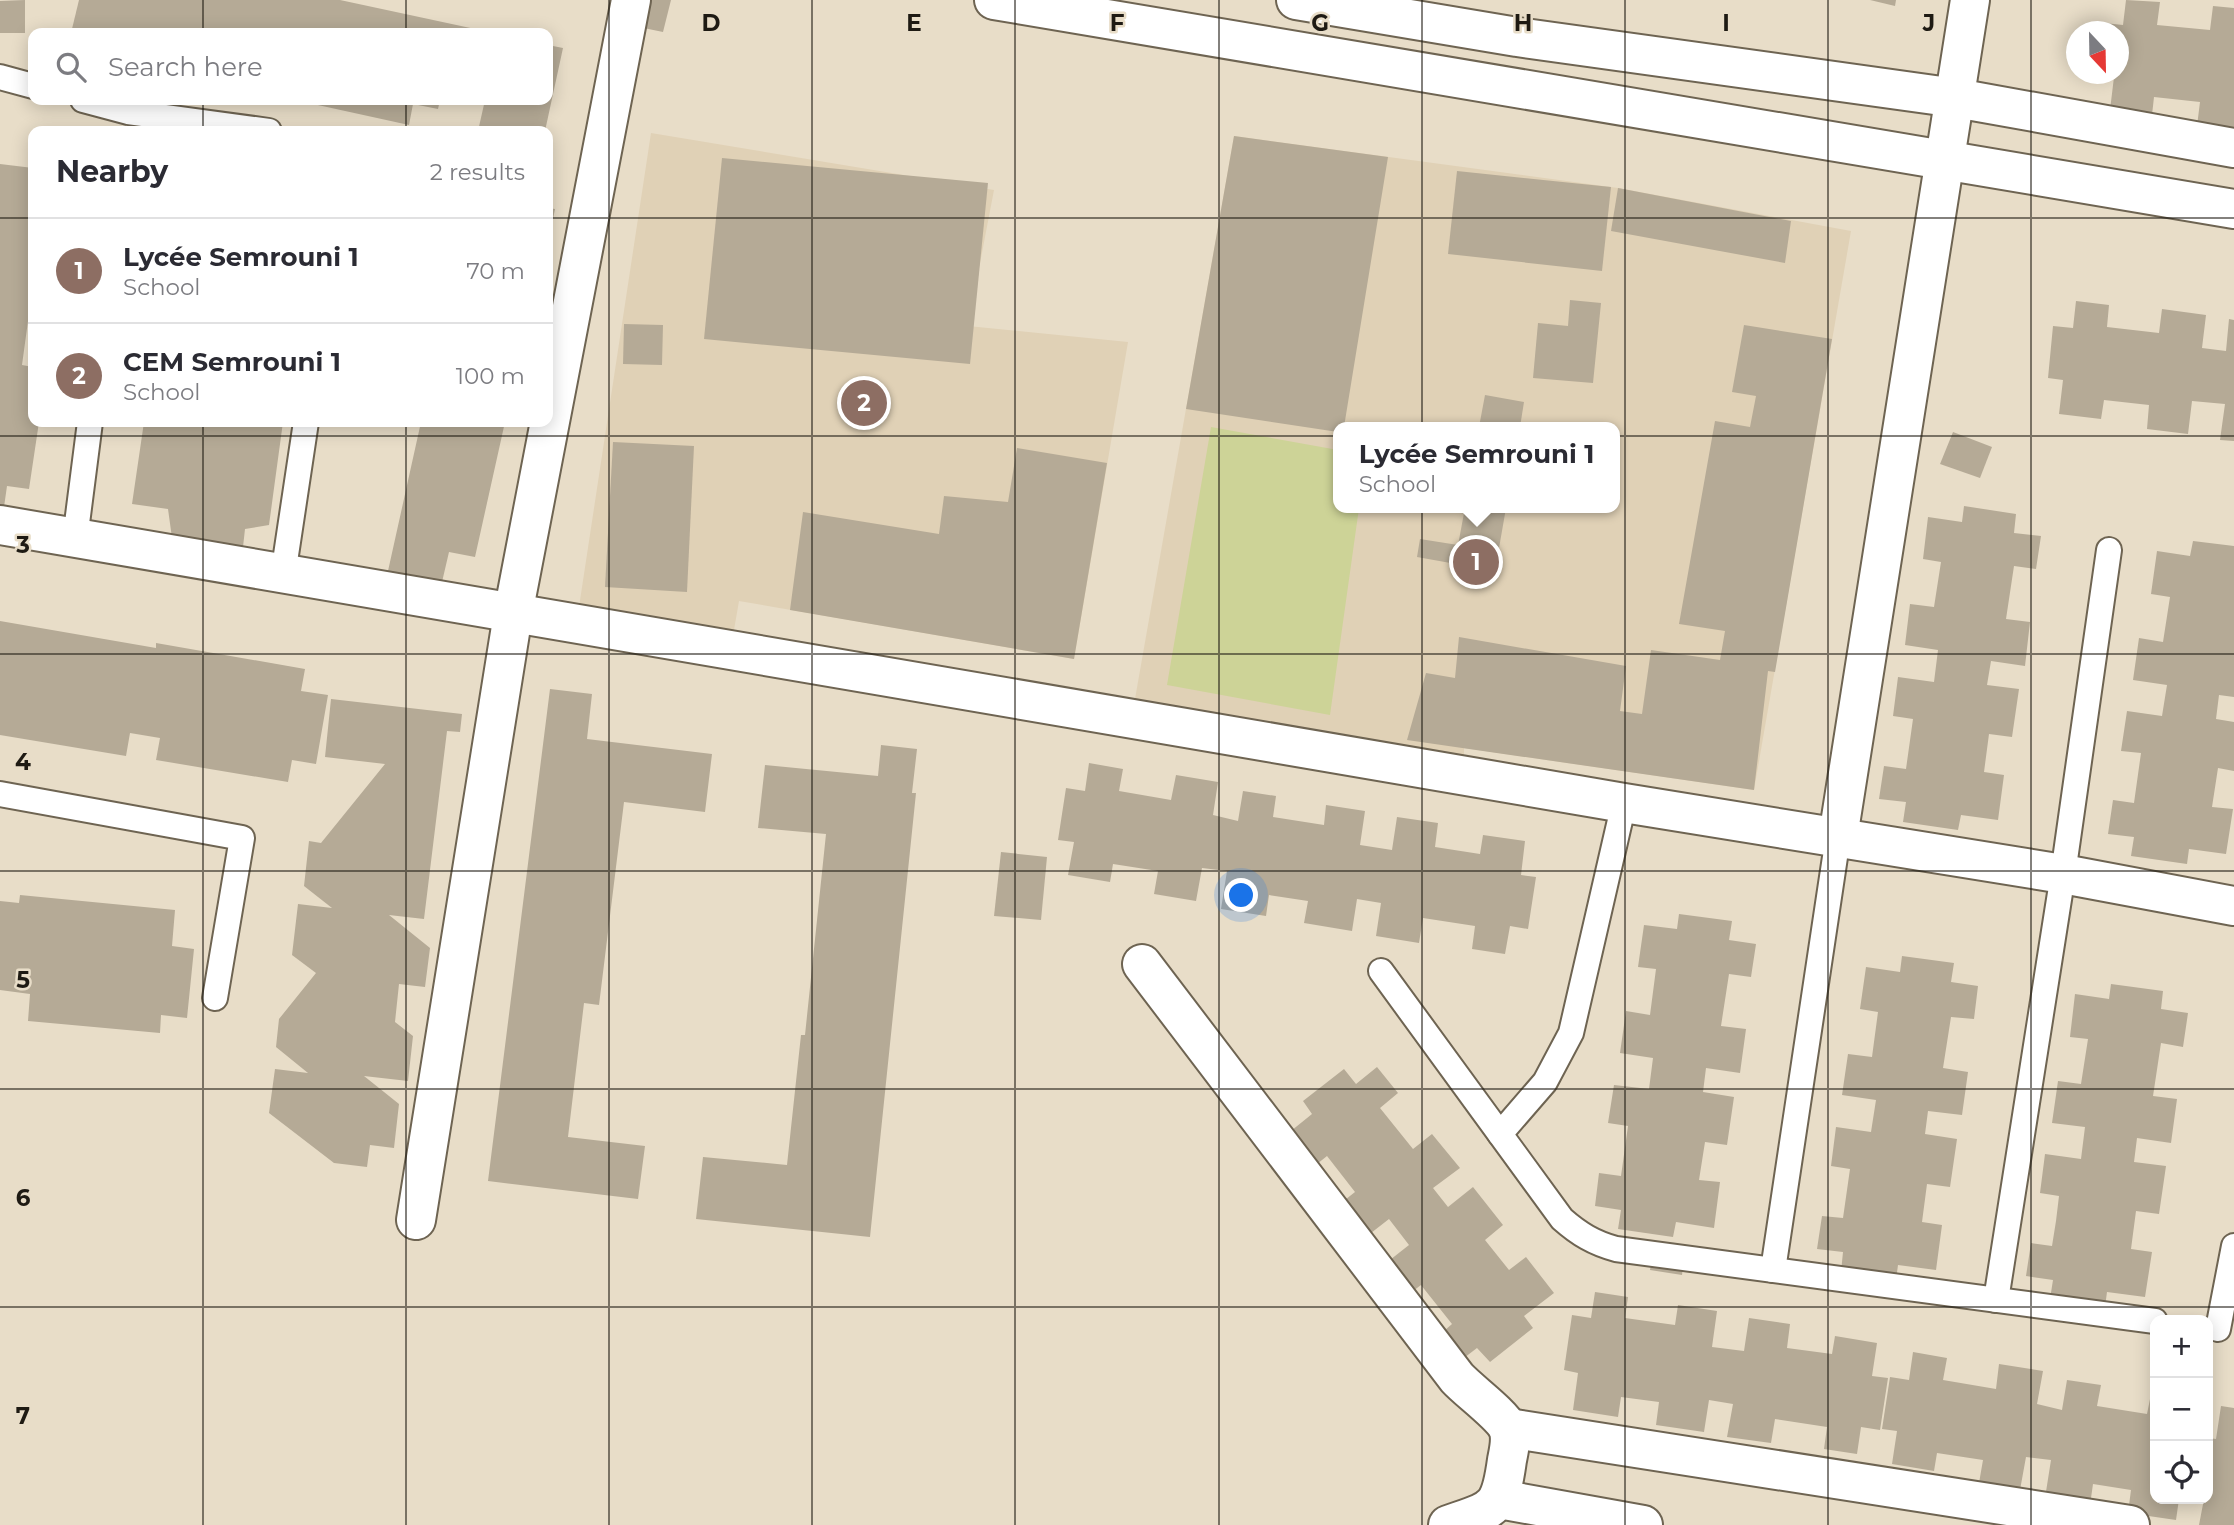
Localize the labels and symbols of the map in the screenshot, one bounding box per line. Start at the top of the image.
text: D [702,9,721,37]
text: E [906,9,922,37]
text: F [1110,9,1125,37]
text: G [1311,9,1329,37]
text: H [1514,9,1532,37]
text: I [1722,9,1730,37]
text: J [1922,9,1935,37]
north arrow [2066,21,2129,84]
pin: 2 [841,377,887,429]
text: 3 [15,531,30,559]
pin: 1 [1453,536,1499,588]
text: 4 [15,748,31,776]
your location [1224,878,1258,912]
text: 5 [16,966,30,994]
text: 6 [16,1184,31,1212]
text: 7 [16,1402,30,1430]

